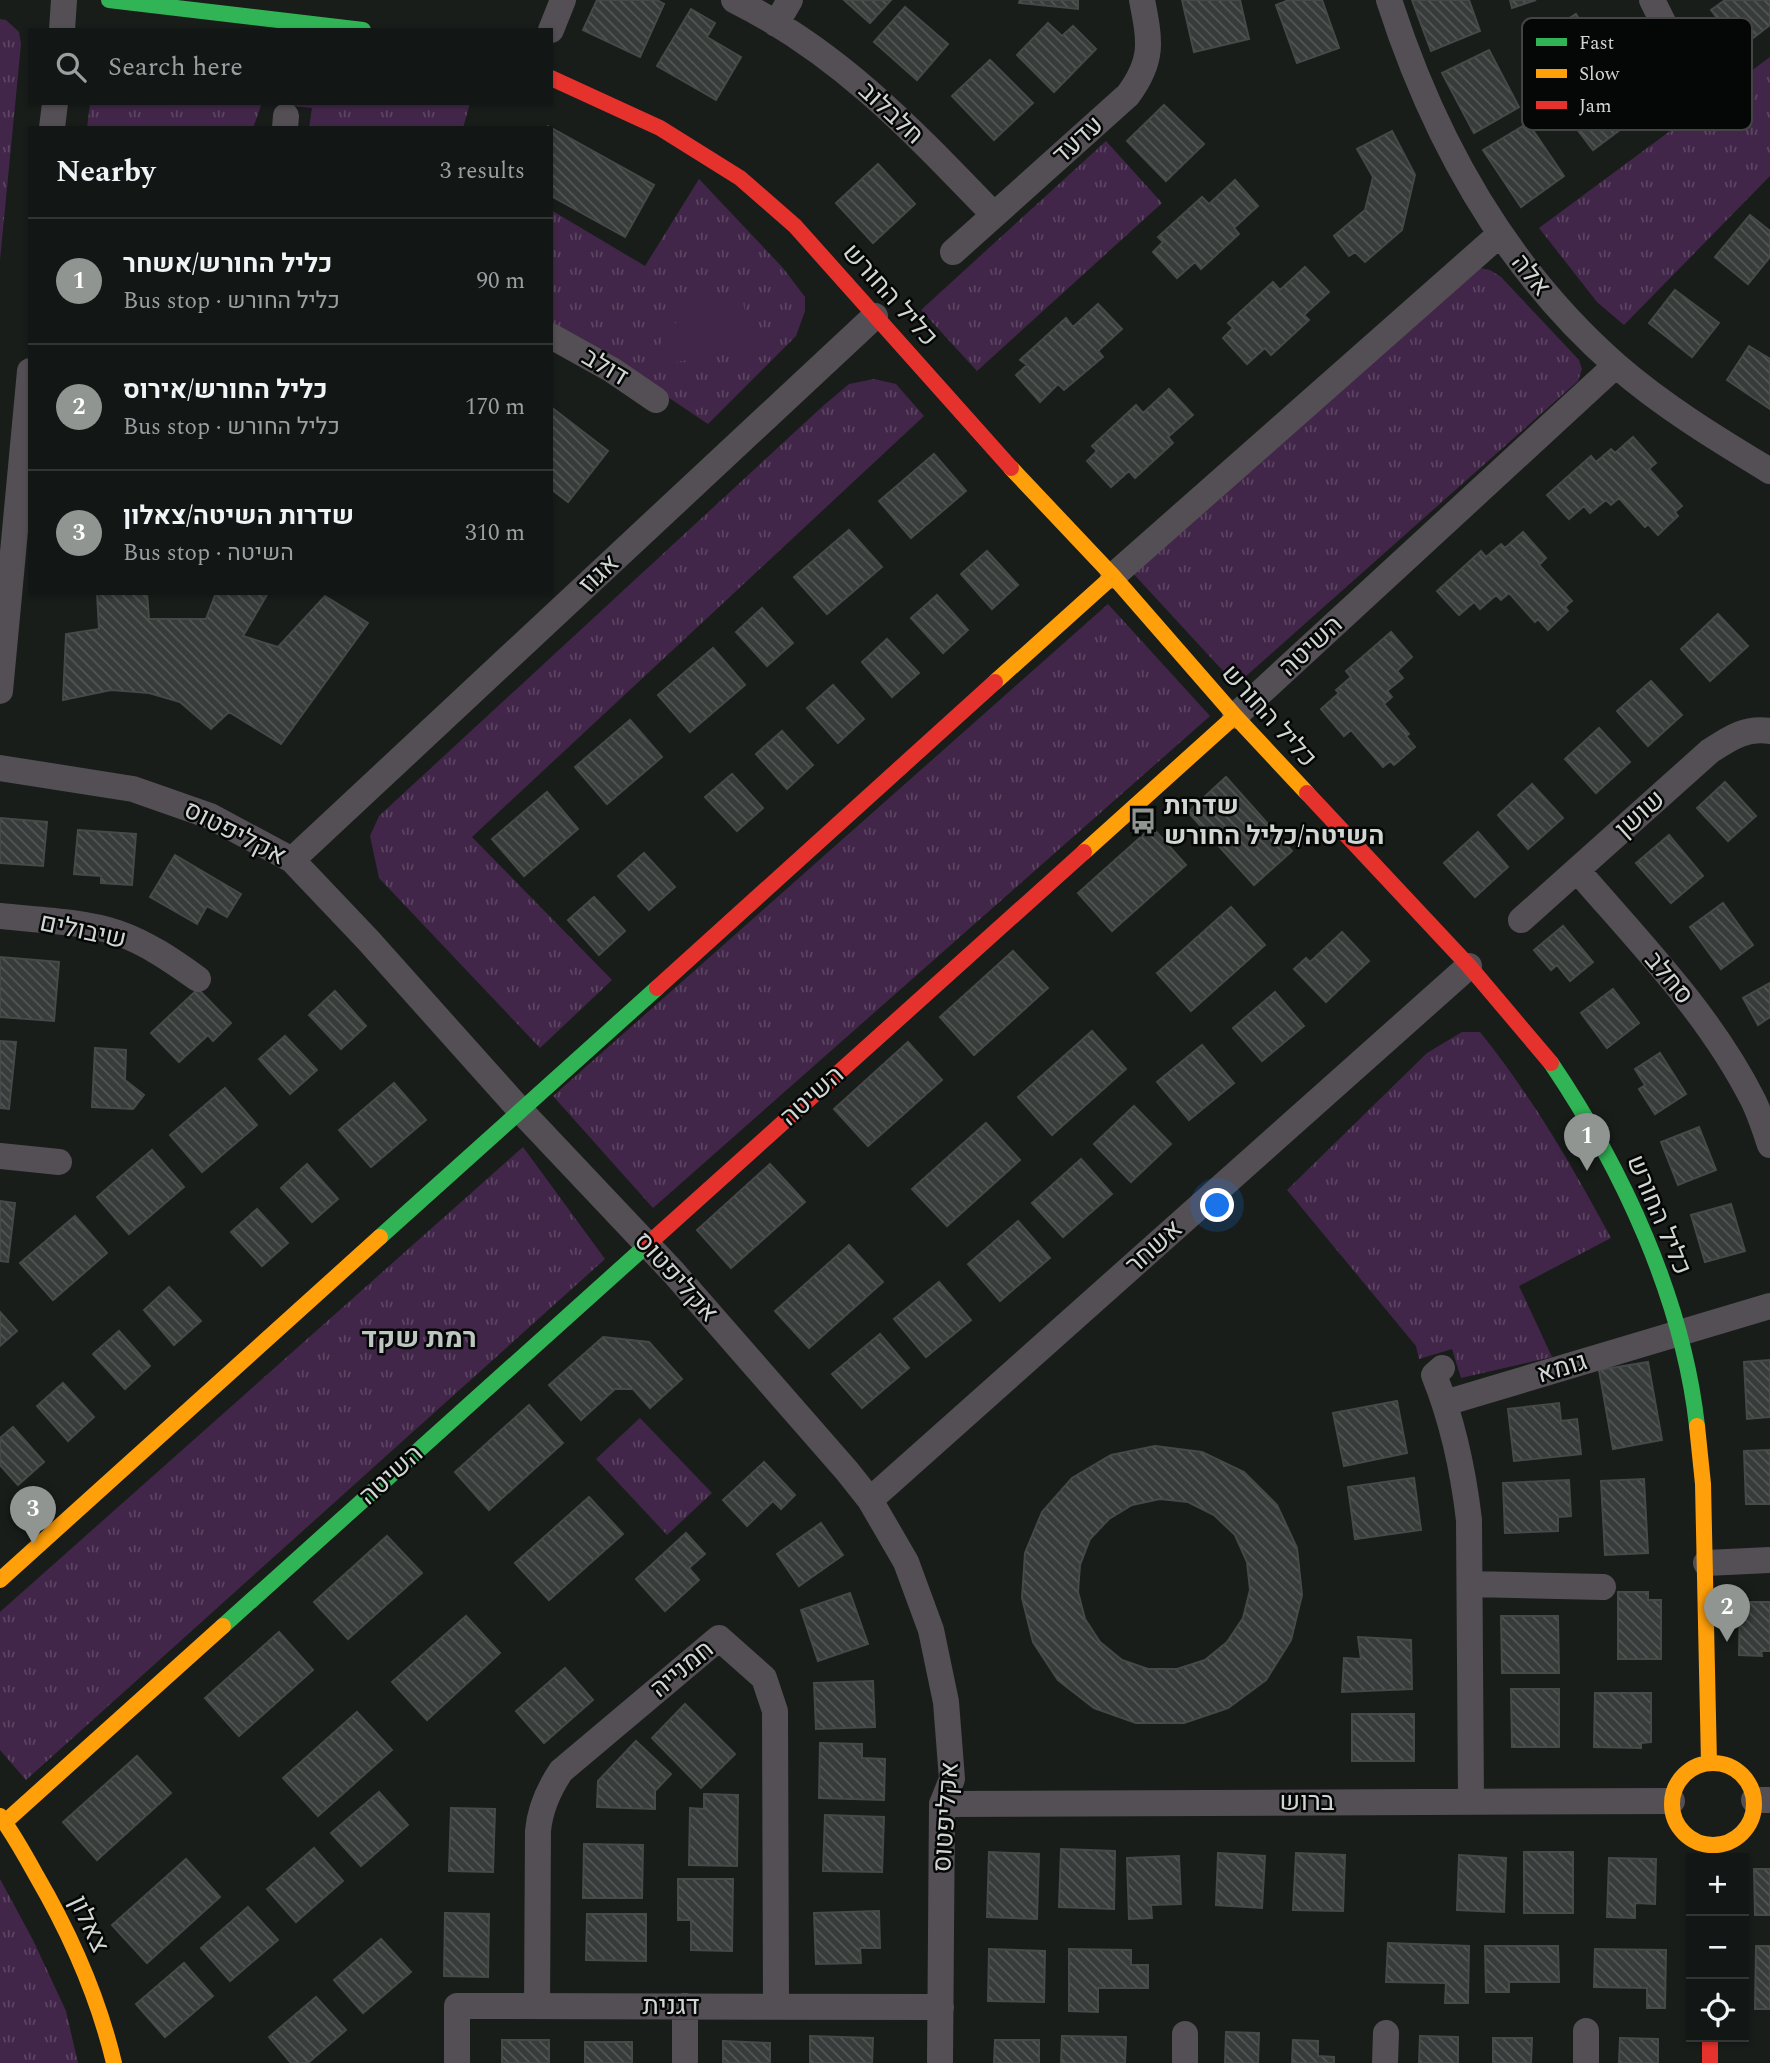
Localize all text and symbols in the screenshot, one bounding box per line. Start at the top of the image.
legend [1522,18,1752,130]
search box [28,28,553,105]
text: Fast [1579,29,1615,58]
text: Search here [108,47,243,87]
icon: search [52,48,90,86]
text: Slow [1579,60,1620,89]
street label: חלבלוב [849,72,933,154]
text: Jam [1579,92,1611,121]
street label: עדעד [1043,106,1113,174]
text: Nearby [56,149,155,195]
text: 3 results [440,154,525,189]
street label: כליל החורש [833,234,947,356]
text: כליל החורש/אשחר [123,244,332,284]
street label: אלה [1501,245,1561,305]
text: 1 [73,264,85,299]
text: 90 m [476,264,525,299]
text: Bus stop · כליל החורש [123,284,340,319]
street label: דולב [574,337,636,397]
text: כליל החורש/אירוס [123,370,328,410]
text: 2 [73,390,85,425]
text: 170 m [465,390,525,425]
text: Bus stop · כליל החורש [123,410,340,445]
text: שדרות השיטה/צאלון [123,496,354,536]
text: 3 [73,516,85,551]
text: 310 m [465,516,525,551]
text: Bus stop · השיטה [123,536,294,571]
street label: אגוז [569,545,629,603]
street label: השיטה [1270,606,1352,686]
street label: כליל החורש [1212,655,1326,777]
street label: שושן [1606,780,1674,848]
place label: שדרות השיטה/כליל החורש [1164,786,1384,856]
street label: אקליפטוס [177,790,293,876]
bus stop icon: שדרות השיטה/כליל החורש [1128,806,1158,836]
street label: שיבולים [36,902,130,960]
street label: סחלב [1635,942,1703,1014]
street label: השיטה [771,1056,853,1136]
pin: 1 [1564,1113,1610,1171]
street label: כליל החורש [1616,1149,1702,1281]
your location [1200,1188,1234,1222]
street label: אשחר [1116,1210,1192,1284]
street label: אקליפטוס [624,1223,728,1331]
district label: רמת שקד [361,1317,477,1360]
street label: גומא [1532,1341,1592,1395]
street label: השיטה [350,1435,432,1515]
pin: 3 [10,1486,56,1544]
pin: 2 [1704,1584,1750,1642]
street label: חמנייה [641,1630,723,1708]
street label: אקליפטוס [922,1760,970,1874]
street label: ברוש [1280,1782,1335,1822]
map controls [1686,1853,1749,2042]
button: + [1686,1853,1749,1916]
street label: צאלון [58,1889,120,1959]
button: − [1686,1916,1749,1979]
button: locate [1686,1979,1749,2042]
street label: דגנית [642,1986,700,2026]

